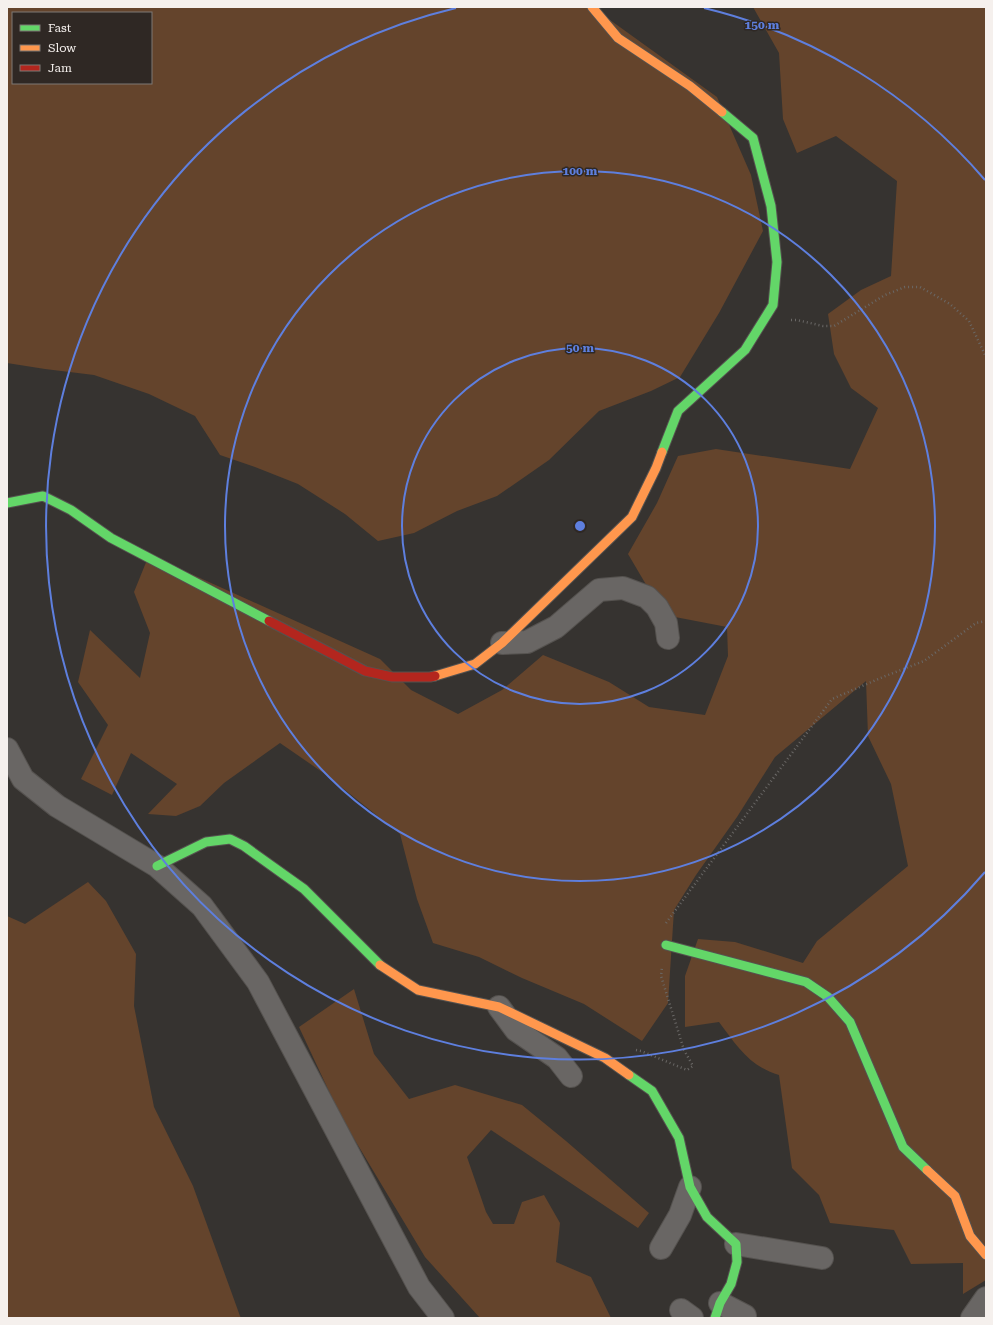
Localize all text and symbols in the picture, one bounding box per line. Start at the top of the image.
legend [12,12,152,84]
text: 150 m [745,18,780,32]
text: Fast [48,21,72,35]
text: Slow [48,41,76,55]
text: Jam [48,61,72,75]
text: 100 m [563,164,598,178]
text: 50 m [566,341,594,355]
centre of rings [573,519,587,533]

